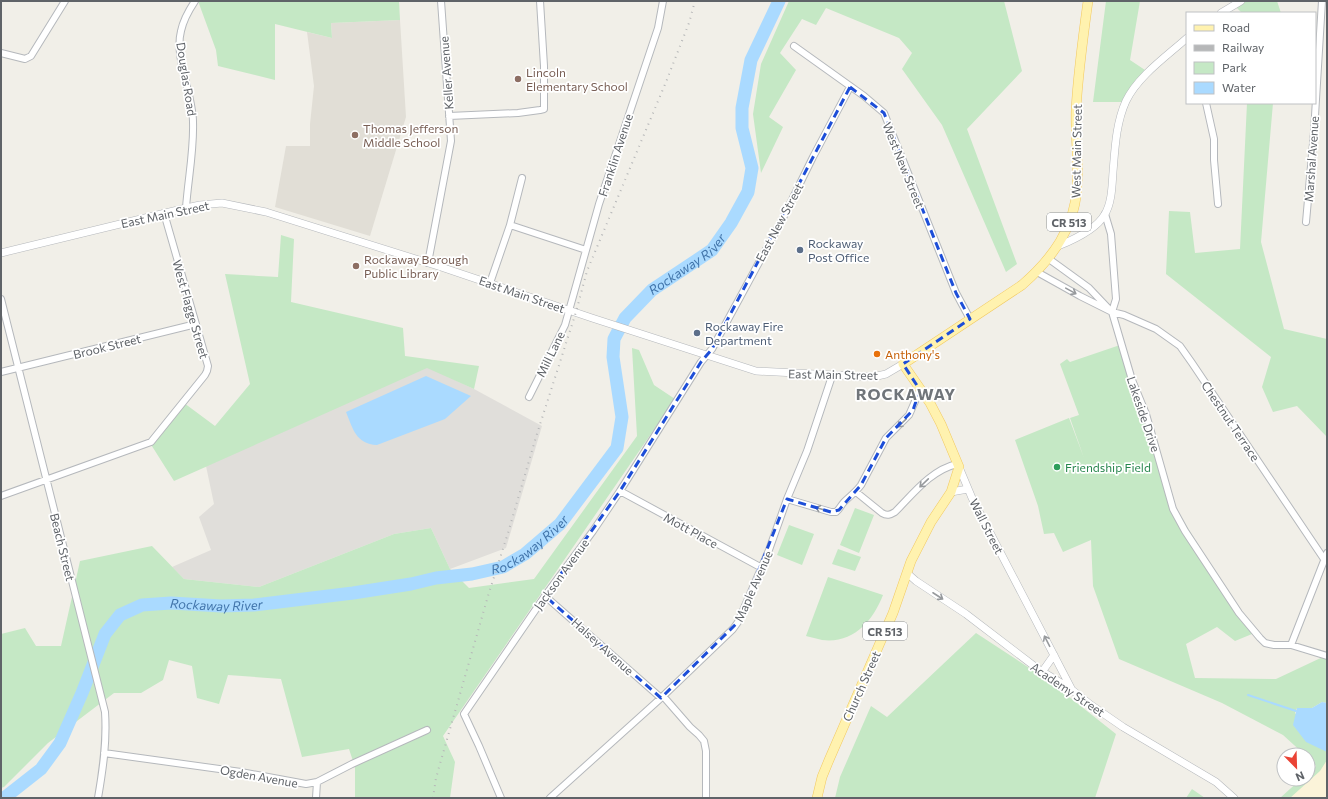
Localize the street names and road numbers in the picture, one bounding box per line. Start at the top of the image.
street label: Keller Avenue [436,36,456,110]
street label: Douglas Road [174,41,200,117]
street label: West Main Street [1068,104,1084,198]
street label: Franklin Avenue [595,112,635,198]
street label: Marshal Avenue [1301,116,1321,202]
street label: West New Street [880,120,928,210]
street label: East New Street [752,180,806,264]
street label: East Main Street [120,198,210,230]
road number: CR 513 [1047,213,1091,231]
street label: West Flagge Street [170,258,212,360]
street label: East Main Street [477,273,567,315]
street label: Mill Lane [533,329,567,379]
street label: Brook Street [72,331,142,361]
street label: East Main Street [788,366,878,382]
street label: Lakeside Drive [1125,374,1163,454]
street label: Chestnut Terrace [1199,378,1263,464]
street label: Wall Street [967,496,1007,556]
street label: Mott Place [661,509,721,551]
street label: Beach Street [48,512,78,582]
street label: Jackson Avenue [531,536,592,613]
street label: Maple Avenue [731,548,775,624]
street label: Halsey Avenue [569,615,637,677]
road number: CR 513 [863,622,907,640]
street label: Church Street [839,649,883,723]
street label: Academy Street [1028,659,1108,719]
street label: Ogden Avenue [219,762,299,790]

